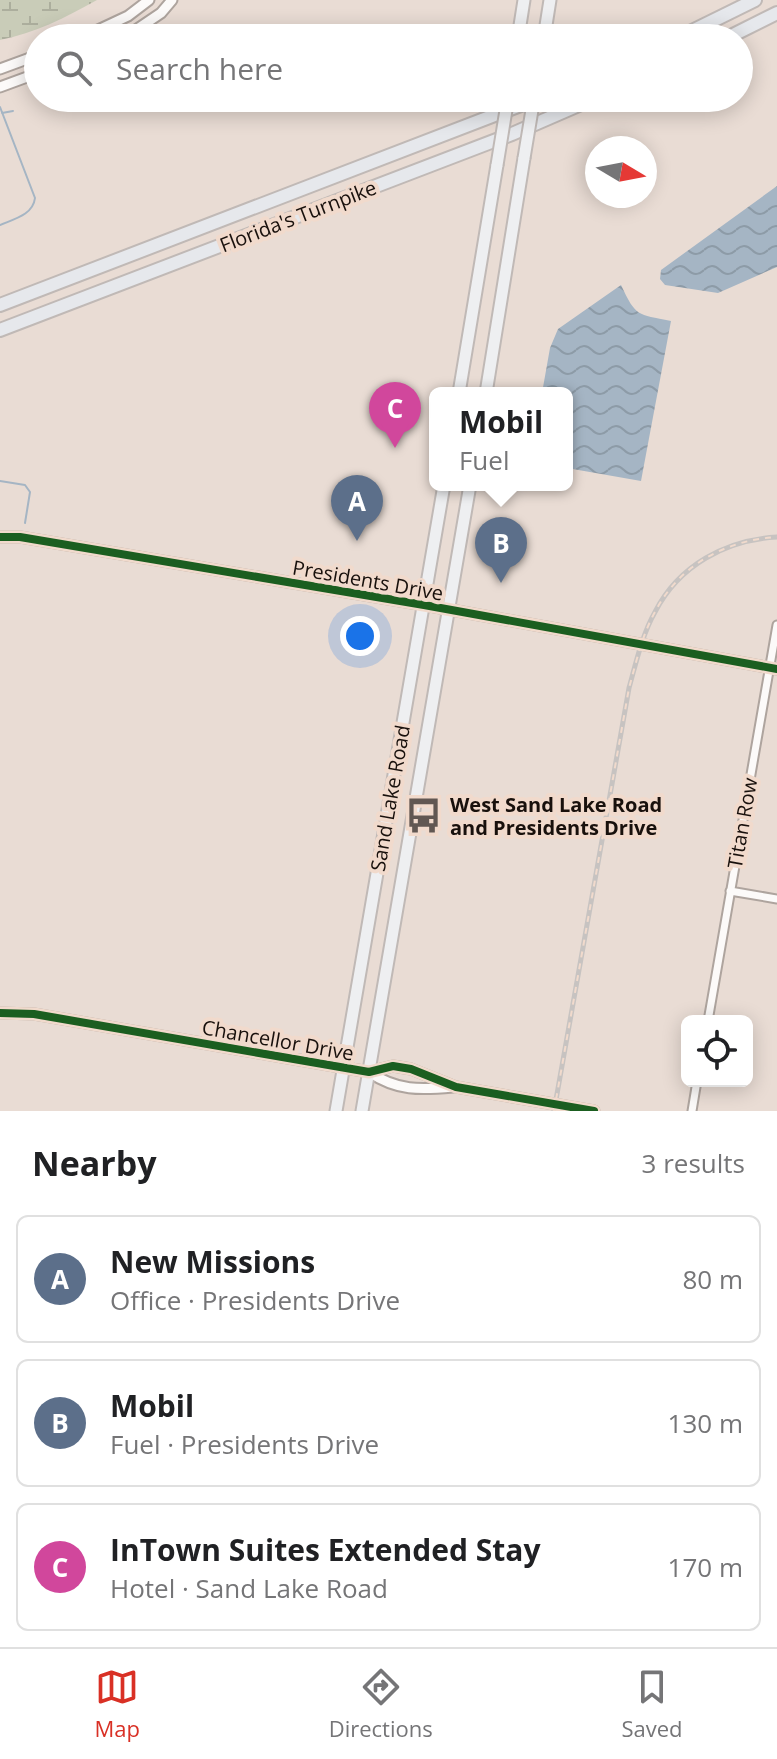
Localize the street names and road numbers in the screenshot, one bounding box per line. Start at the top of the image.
street label: Florida's Turnpike [216,174,380,258]
street label: Presidents Drive [291,553,445,607]
street label: Sand Lake Road [364,723,416,873]
street label: Titan Row [721,775,763,870]
street label: Chancellor Drive [200,1013,356,1067]

